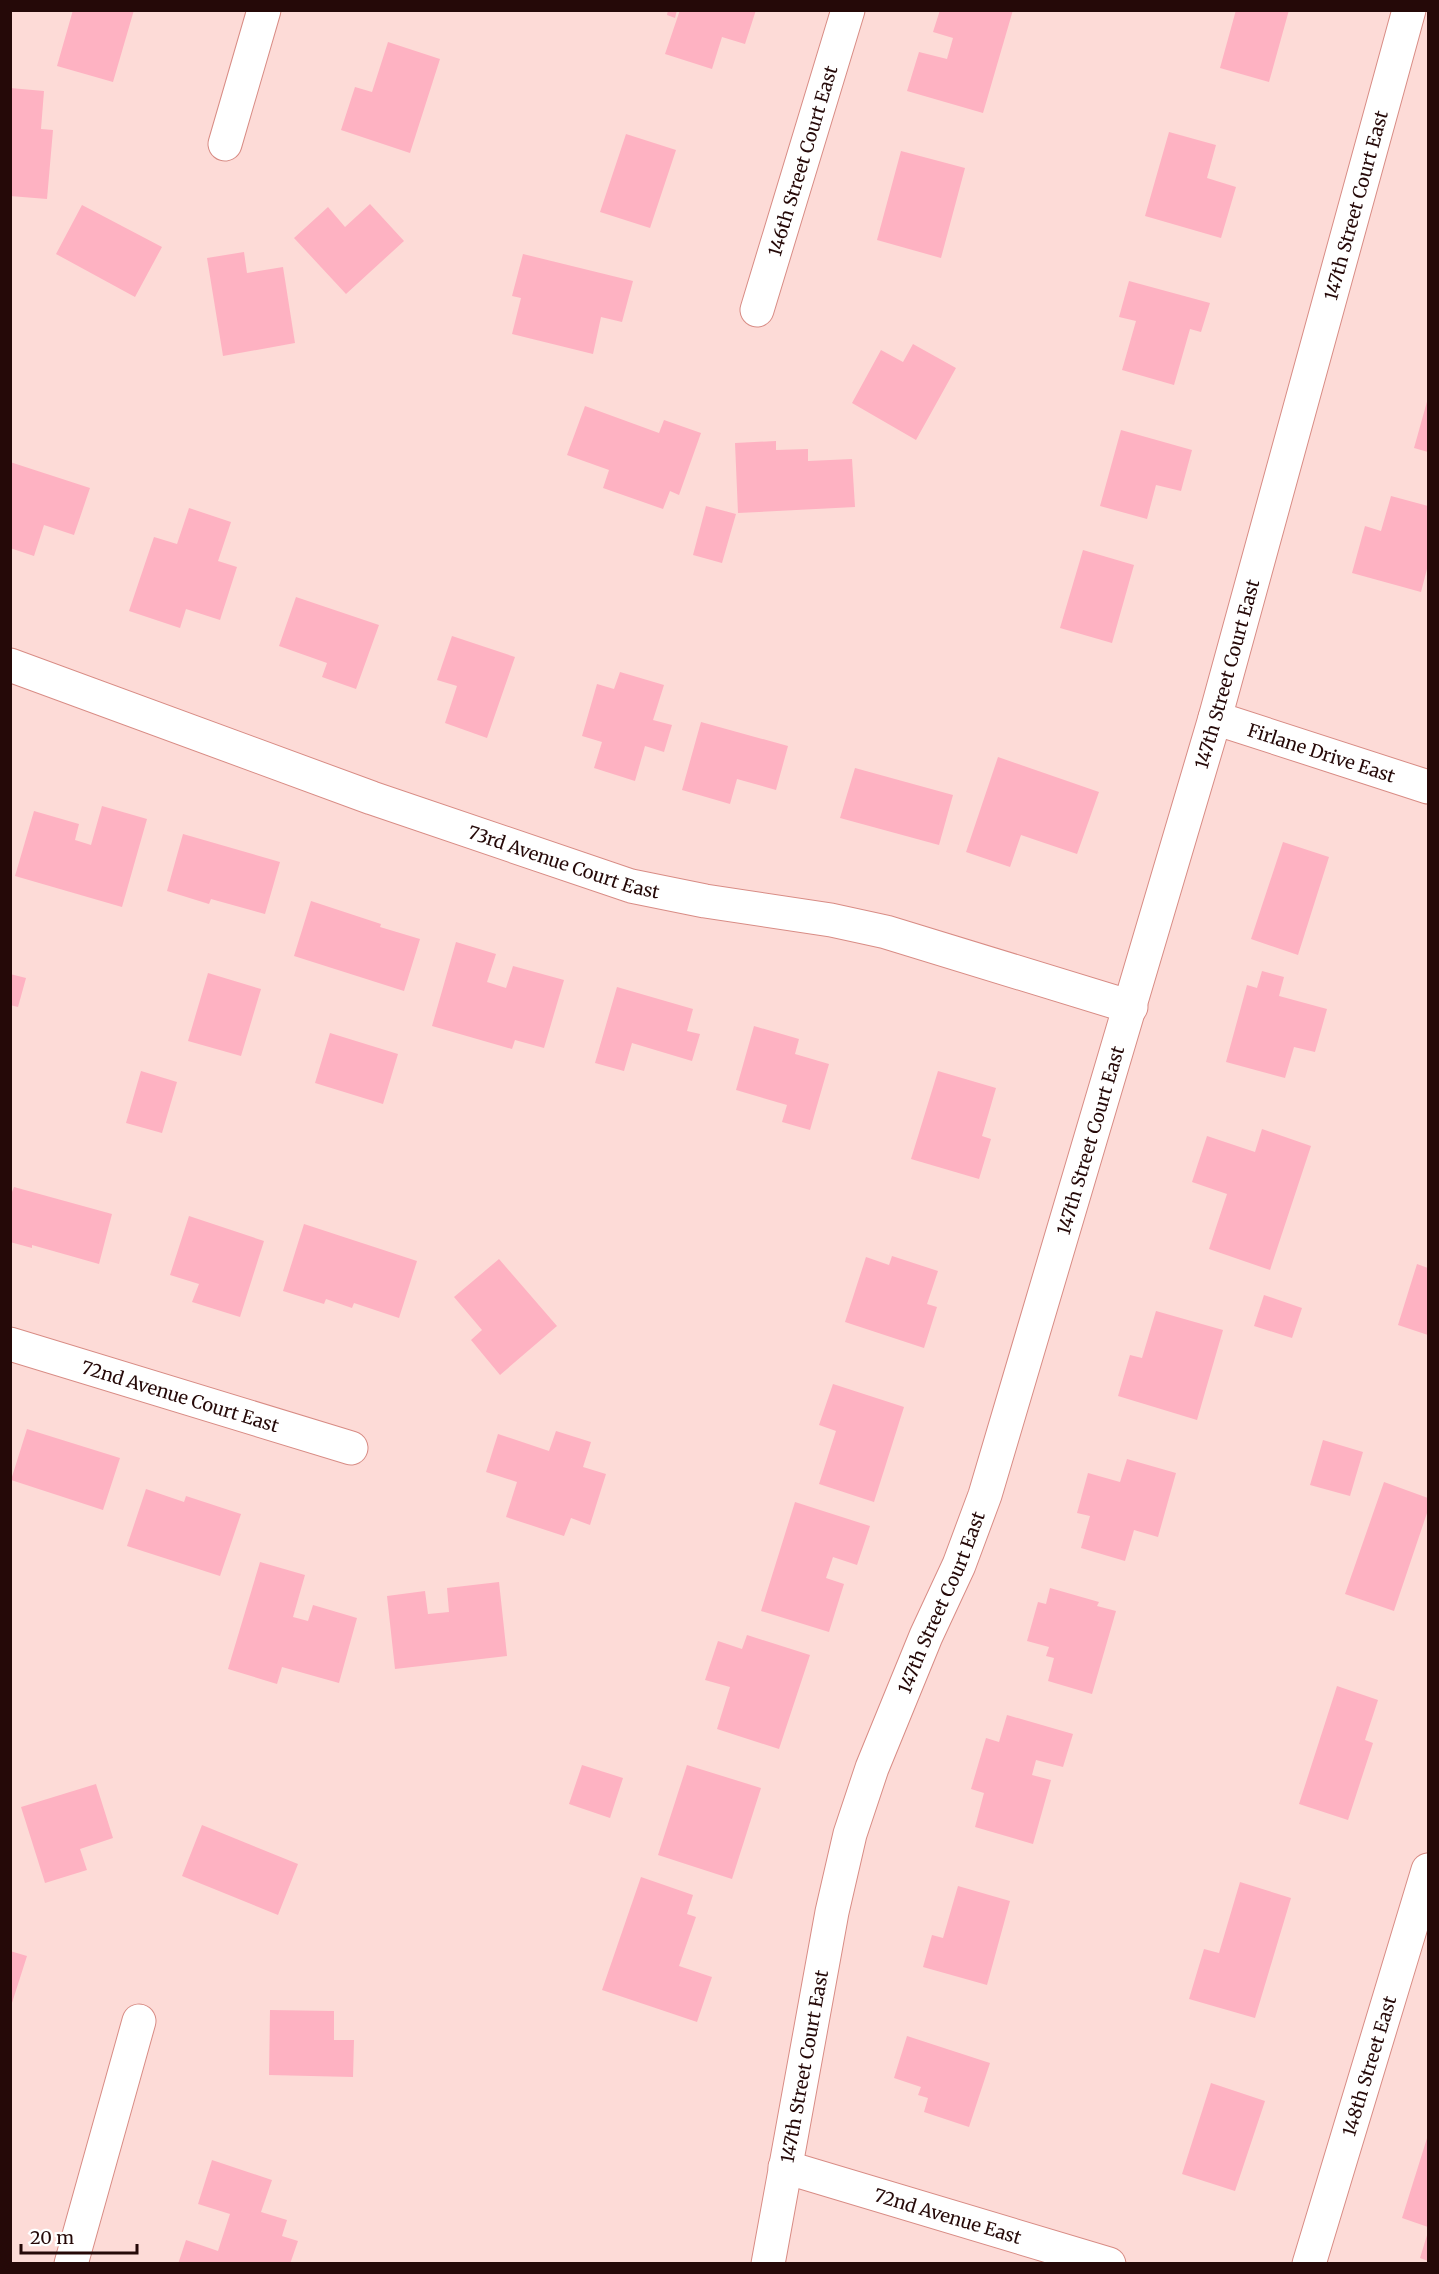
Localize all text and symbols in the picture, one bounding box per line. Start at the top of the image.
street label: 146th Street Court East [763,63,842,259]
street label: 147th Street Court East [1319,108,1392,303]
street label: 147th Street Court East [1189,577,1264,771]
street label: Firlane Drive East [1245,718,1398,787]
street label: 73rd Avenue Court East [465,820,662,903]
street label: 147th Street Court East [1051,1043,1129,1237]
street label: 72nd Avenue Court East [79,1355,282,1437]
street label: 147th Street Court East [892,1508,989,1697]
street label: 147th Street Court East [775,1968,833,2165]
street label: 148th Street East [1337,1993,1401,2139]
street label: 72nd Avenue East [871,2183,1024,2249]
scale bar [21,2217,136,2255]
text: 20 m [30,2226,74,2249]

